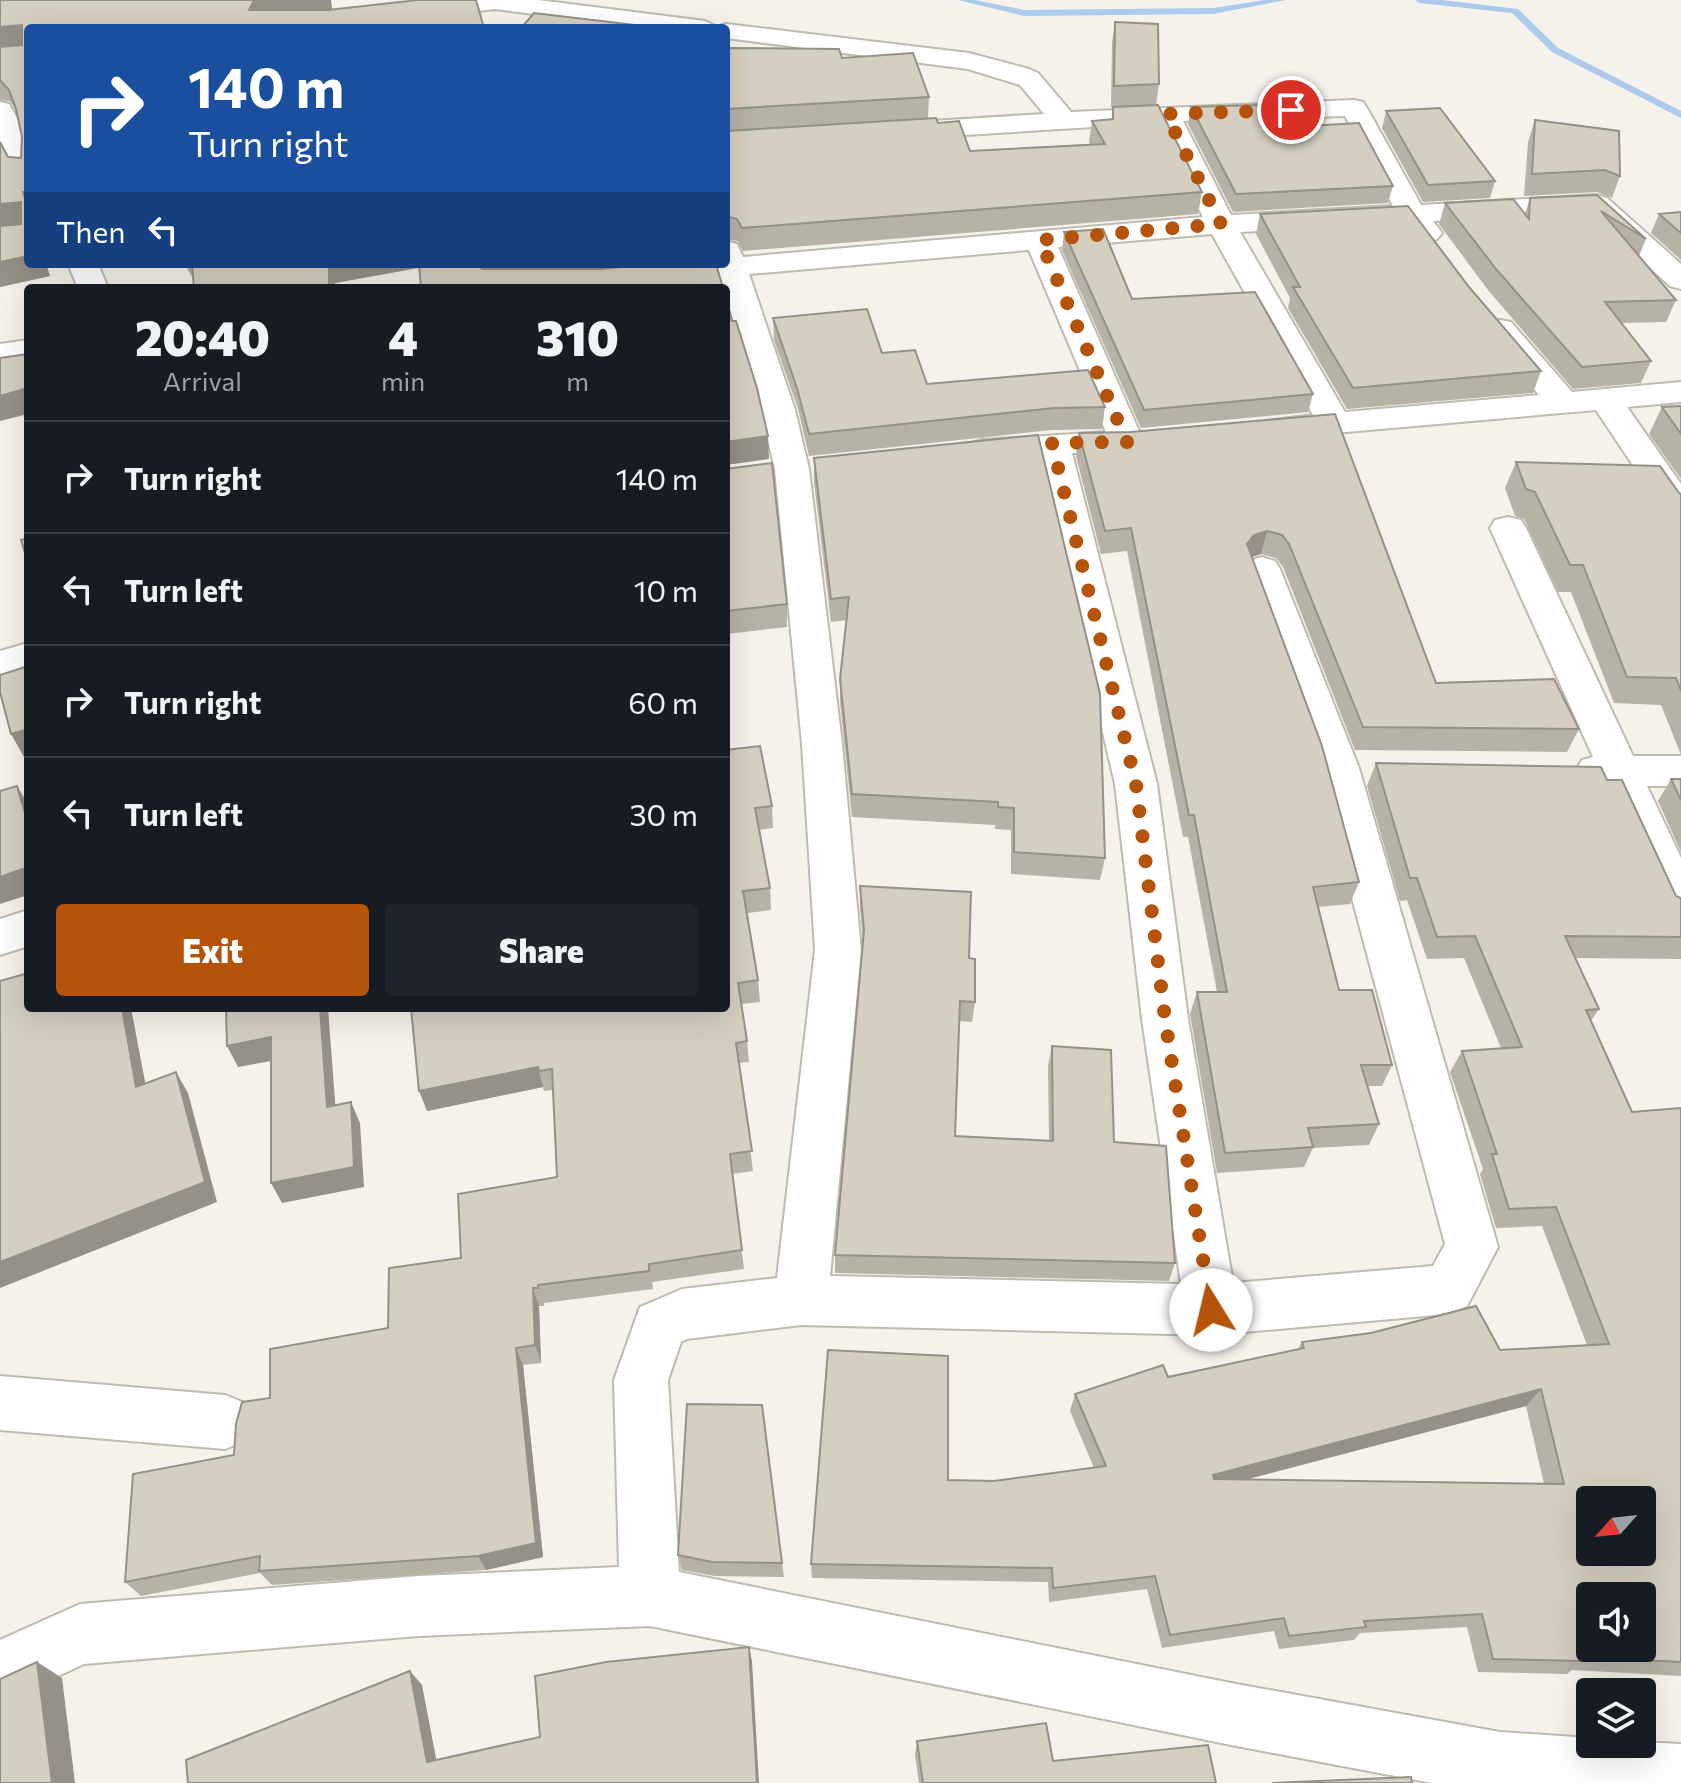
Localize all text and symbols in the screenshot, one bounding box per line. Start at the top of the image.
text: 140 m [188,51,344,120]
icon: right [56,56,160,160]
pin [1257,76,1325,144]
icon: arrive [1269,88,1313,132]
text: Turn right [188,120,349,164]
icon: left [141,208,185,252]
text: Then [56,212,125,249]
text: 20:40 [135,307,270,366]
text: 4 [388,307,418,366]
text: 310 [536,307,619,366]
text: Arrival [163,365,242,396]
text: min [381,365,425,396]
text: m [566,365,589,396]
icon: right [56,455,100,499]
text: Turn right [124,459,261,496]
text: 140 m [616,459,698,496]
icon: left [56,567,100,611]
text: Turn left [124,571,243,608]
text: 10 m [634,571,698,608]
icon: right [56,679,100,723]
text: Turn right [124,683,261,720]
text: 60 m [628,683,698,720]
icon: left [56,791,100,835]
text: Turn left [124,795,243,832]
text: 30 m [629,795,698,832]
button: Exit [56,904,369,996]
button: Share [385,904,698,996]
position arrow [1169,1268,1253,1352]
north arrow [1576,1486,1656,1566]
map controls [1576,1486,1656,1758]
button: sound [1576,1582,1656,1662]
button: layers [1576,1678,1656,1758]

